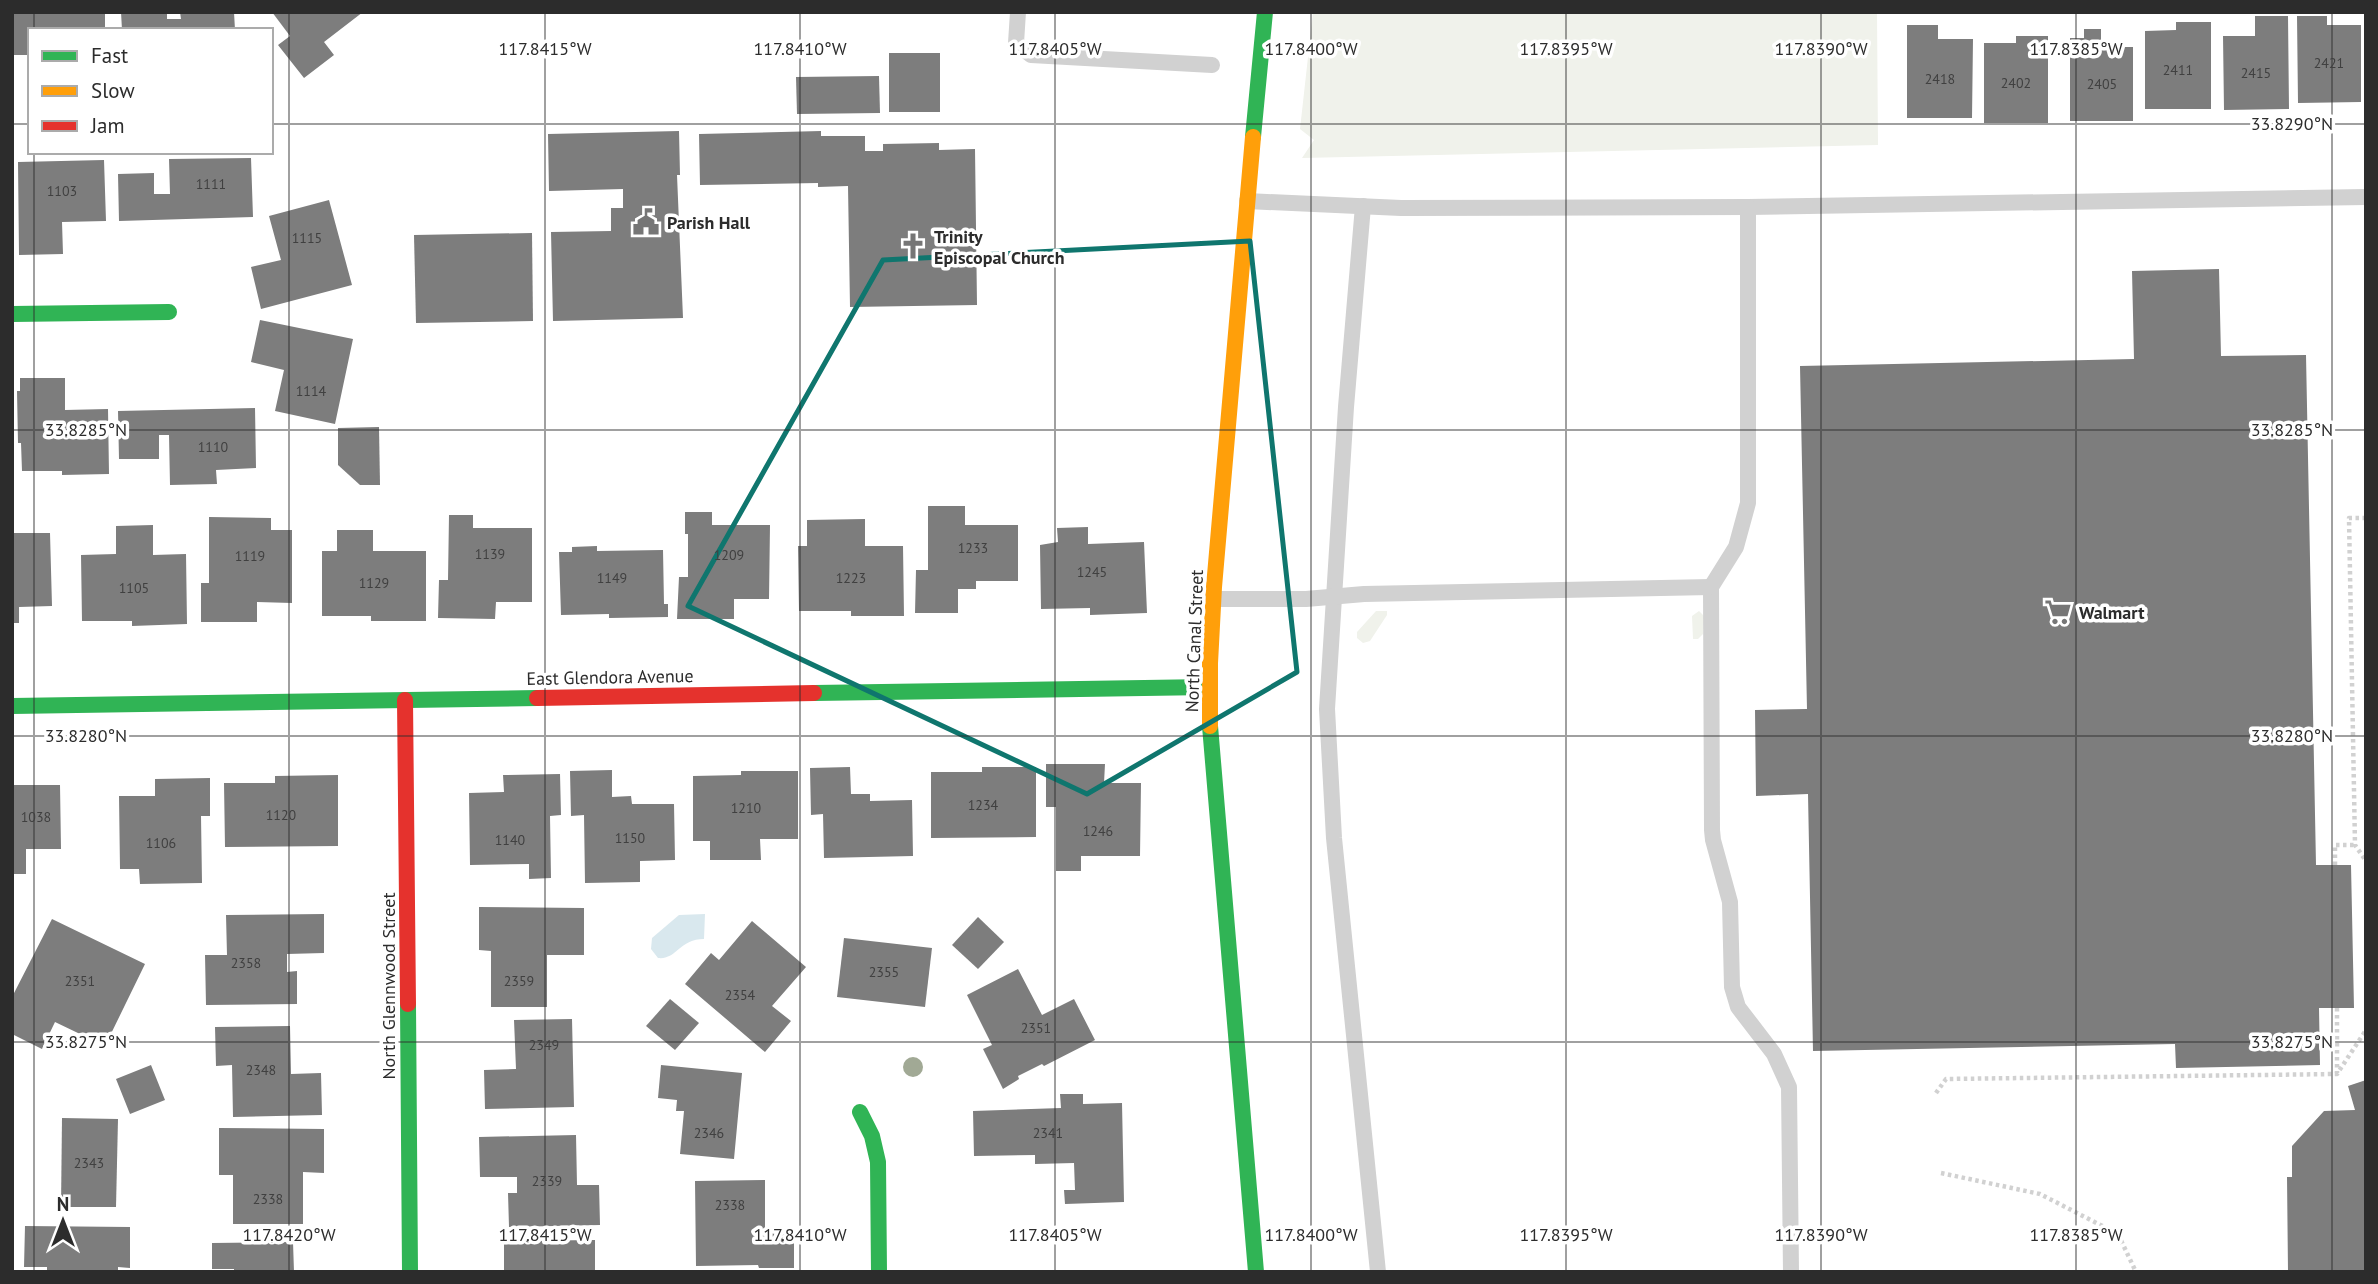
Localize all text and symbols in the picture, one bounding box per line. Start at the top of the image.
legend [28,28,273,154]
text: 117.8415°W [498,37,592,60]
text: 117.8410°W [753,37,847,60]
text: 117.8405°W [1008,37,1102,60]
text: 117.8400°W [1264,37,1358,60]
text: 117.8395°W [1519,37,1613,60]
text: 117.8390°W [1774,37,1868,60]
text: 117.8385°W [2029,37,2123,60]
text: Fast [91,42,128,69]
house number: 2421 [2314,54,2344,72]
house number: 2411 [2163,61,2193,79]
house number: 2415 [2241,64,2271,82]
house number: 2418 [1925,70,1955,88]
house number: 2402 [2001,74,2031,92]
house number: 2405 [2087,75,2117,93]
text: Slow [91,77,135,104]
text: Jam [90,112,125,139]
text: 33.8290°N [2251,112,2333,135]
house number: 1111 [196,175,226,193]
house number: 1103 [47,182,77,200]
public building icon: Parish Hall [631,207,661,237]
place label: Parish Hall [667,211,751,234]
place label: Trinity Episcopal Church [934,225,1064,269]
house number: 1115 [292,229,322,247]
church icon: Trinity Episcopal Church [898,231,928,261]
house number: 1114 [296,382,327,400]
text: 33.8285°N [45,418,127,441]
text: 33.8285°N [2251,418,2333,441]
house number: 1110 [198,438,229,456]
house number: 1233 [958,539,988,557]
house number: 1139 [475,545,505,563]
house number: 1209 [714,546,744,564]
house number: 1119 [235,547,265,565]
house number: 1245 [1077,563,1107,581]
house number: 1149 [597,569,627,587]
house number: 1223 [836,569,866,587]
street label: North Canal Street [1180,569,1208,713]
house number: 1129 [359,574,389,592]
house number: 1105 [119,579,149,597]
supermarket icon: Walmart [2043,597,2073,627]
place label: Walmart [2079,601,2145,624]
street label: East Glendora Avenue [526,664,694,690]
text: 33.8280°N [45,724,127,747]
text: 33.8280°N [2251,724,2333,747]
house number: 1234 [968,796,999,814]
house number: 1210 [731,799,762,817]
house number: 1120 [266,806,297,824]
house number: 1038 [21,808,51,826]
house number: 1246 [1083,822,1113,840]
house number: 1150 [615,829,646,847]
house number: 1140 [495,831,526,849]
house number: 1106 [146,834,176,852]
street label: North Glennwood Street [377,892,400,1080]
house number: 2358 [231,954,261,972]
house number: 2355 [869,963,899,981]
house number: 2351 [65,972,95,990]
house number: 2359 [504,972,534,990]
house number: 2354 [725,986,756,1004]
house number: 2351 [1021,1019,1051,1037]
text: 33.8275°N [45,1030,127,1053]
text: 33.8275°N [2251,1030,2333,1053]
house number: 2349 [529,1036,559,1054]
house number: 2348 [246,1061,276,1079]
house number: 2346 [694,1124,724,1142]
house number: 2341 [1033,1124,1063,1142]
house number: 2343 [74,1154,104,1172]
house number: 2339 [532,1172,562,1190]
north arrow [28,1186,98,1256]
house number: 2338 [253,1190,283,1208]
text: N [57,1192,69,1216]
house number: 2338 [715,1196,745,1214]
text: 117.8420°W [242,1223,336,1246]
text: 117.8415°W [498,1223,592,1246]
text: 117.8410°W [753,1223,847,1246]
text: 117.8405°W [1008,1223,1102,1246]
text: 117.8400°W [1264,1223,1358,1246]
text: 117.8395°W [1519,1223,1613,1246]
text: 117.8390°W [1774,1223,1868,1246]
text: 117.8385°W [2029,1223,2123,1246]

